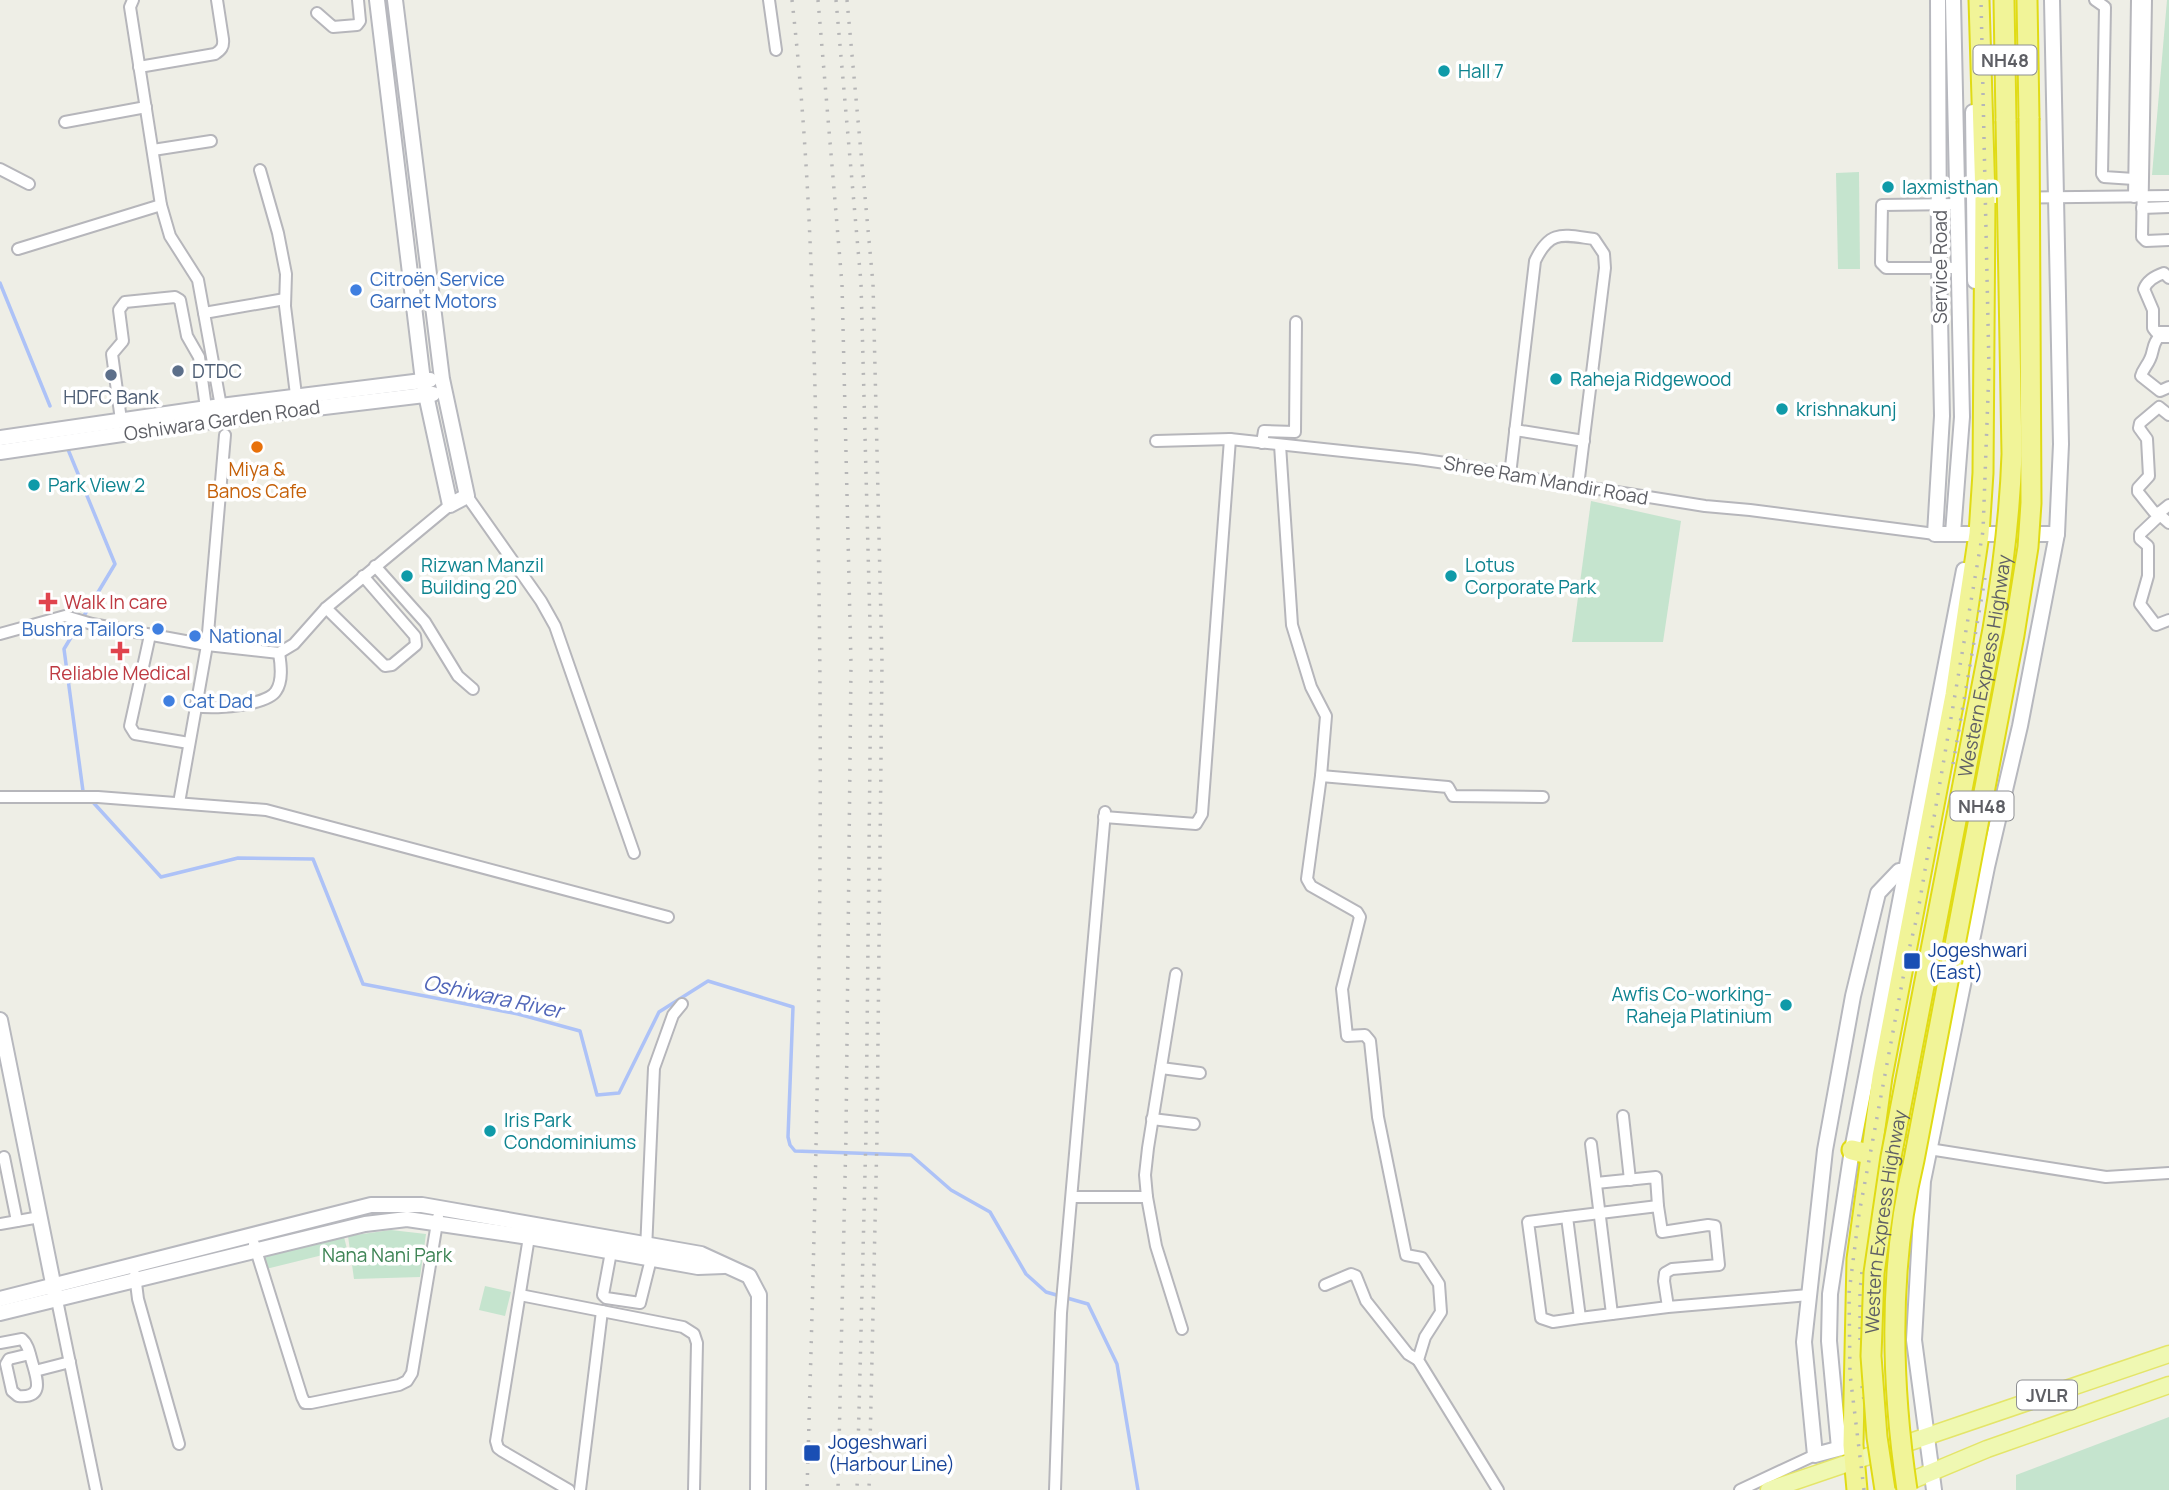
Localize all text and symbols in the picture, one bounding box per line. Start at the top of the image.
road number: NH48 [1974,46,2036,74]
place label: Hall 7 [1458,58,1504,84]
marker: Hall 7 [1436,63,1452,79]
place label: laxmisthan [1902,174,1998,200]
marker: laxmisthan [1880,179,1896,195]
street label: Service Road [1927,210,1953,324]
place label: Citroën Service Garnet Motors [370,266,505,314]
marker: Citroën Service Garnet Motors [348,282,364,298]
place label: DTDC [192,358,242,384]
marker: DTDC [170,363,186,379]
place label: Raheja Ridgewood [1570,366,1732,392]
marker: HDFC Bank [103,367,119,383]
marker: Raheja Ridgewood [1548,371,1564,387]
place label: HDFC Bank [63,384,159,410]
street label: Oshiwara Garden Road [122,393,322,447]
place label: krishnakunj [1796,396,1897,422]
marker: krishnakunj [1774,401,1790,417]
marker: Miya & Banos Cafe [249,439,265,455]
street label: Shree Ram Mandir Road [1442,449,1650,511]
place label: Miya & Banos Cafe [207,456,307,504]
place label: Park View 2 [48,472,145,498]
marker: Park View 2 [26,477,42,493]
place label: Rizwan Manzil Building 20 [421,552,544,600]
place label: Lotus Corporate Park [1465,552,1597,600]
street label: Western Express Highway [1952,553,2017,779]
marker: Rizwan Manzil Building 20 [399,568,415,584]
marker: Lotus Corporate Park [1443,568,1459,584]
place label: Walk In care [64,589,167,615]
marker: Walk In care [38,592,58,612]
place label: Bushra Tailors [22,616,144,642]
marker: Bushra Tailors [150,621,166,637]
place label: National [209,623,282,649]
marker: National [187,628,203,644]
marker: Reliable Medical [112,643,128,659]
place label: Reliable Medical [49,660,191,686]
place label: Cat Dad [183,688,253,714]
marker: Cat Dad [161,693,177,709]
road number: NH48 [1951,792,2014,820]
place label: Jogeshwari (East) [1928,937,2028,985]
marker: Jogeshwari (East) [1902,951,1922,971]
water label: Oshiwara River [421,968,568,1025]
place label: Awfis Co-working- Raheja Platinium [1611,981,1772,1029]
marker: Awfis Co-working- Raheja Platinium [1778,997,1794,1013]
place label: Iris Park Condominiums [504,1107,636,1155]
street label: Western Express Highway [1859,1108,1913,1334]
marker: Iris Park Condominiums [482,1123,498,1139]
park label: Nana Nani Park [322,1242,453,1268]
road number: JVLR [2017,1380,2077,1410]
place label: Jogeshwari (Harbour Line) [828,1429,955,1477]
marker: Jogeshwari (Harbour Line) [802,1443,822,1463]

